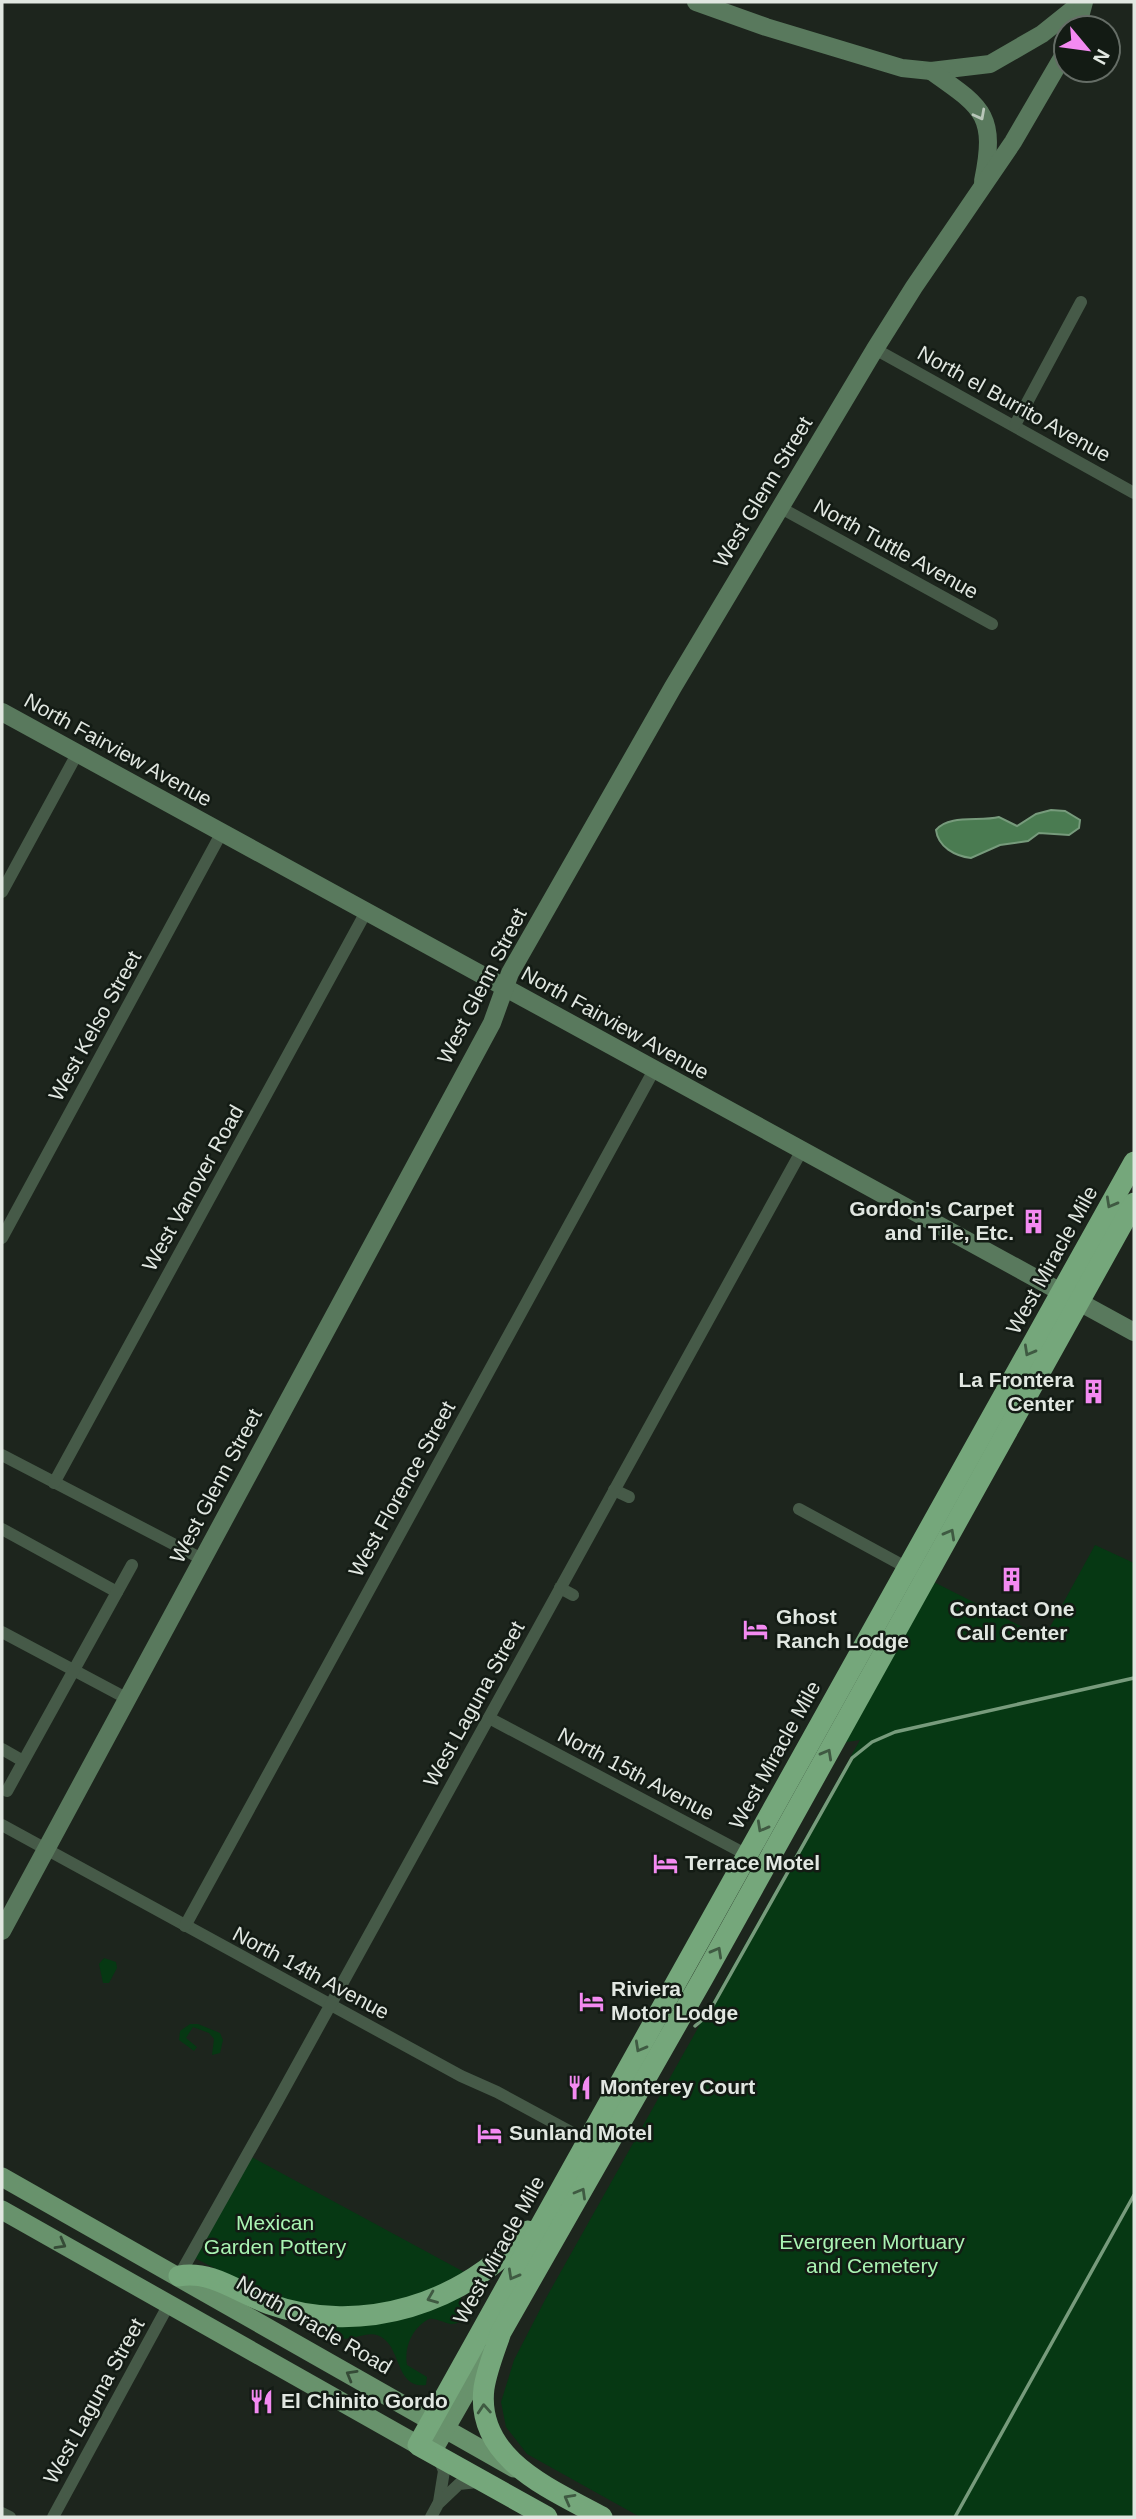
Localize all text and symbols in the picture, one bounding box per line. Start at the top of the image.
north arrow [1052,14,1122,84]
text: N [1089,46,1114,68]
one-way arrow [972,108,986,121]
street label: North el Burrito Avenue [914,341,1115,466]
street label: West Glenn Street [709,412,817,571]
street label: North Tuttle Avenue [810,494,982,603]
street label: North Fairview Avenue [20,688,216,811]
street label: West Glenn Street [432,904,531,1067]
street label: West Kelso Street [44,947,145,1105]
street label: North Fairview Avenue [517,961,713,1084]
street label: West Vanover Road [137,1101,248,1275]
street label: West Miracle Mile [1001,1182,1102,1338]
one-way arrow [1106,1196,1119,1209]
place label: Gordon's Carpet and Tile, Etc. [849,1197,1014,1244]
building icon: Gordon's Carpet and Tile, Etc. [1020,1207,1048,1235]
one-way arrow [1024,1343,1037,1356]
place label: La Frontera Center [958,1368,1074,1415]
building icon: La Frontera Center [1080,1378,1108,1406]
street label: West Florence Street [344,1397,459,1580]
street label: West Glenn Street [165,1405,266,1567]
one-way arrow [942,1528,955,1541]
building icon: Contact One Call Center [998,1566,1026,1594]
place label: Contact One Call Center [950,1597,1074,1644]
place label: Ghost Ranch Lodge [776,1605,909,1652]
hotel icon: Ghost Ranch Lodge [742,1615,770,1643]
street label: West Laguna Street [419,1617,529,1790]
street label: West Miracle Mile [724,1677,825,1833]
street label: North 15th Avenue [554,1723,718,1824]
one-way arrow [819,1748,832,1761]
one-way arrow [757,1820,770,1833]
hotel icon: Terrace Motel [651,1849,679,1877]
place label: Terrace Motel [685,1851,820,1874]
street label: North 14th Avenue [229,1922,393,2023]
one-way arrow [709,1947,722,1960]
place label: Riviera Motor Lodge [611,1977,738,2024]
hotel icon: Riviera Motor Lodge [577,1987,605,2015]
one-way arrow [634,2040,648,2053]
restaurant icon: Monterey Court [566,2073,594,2101]
place label: Monterey Court [600,2075,755,2098]
hotel icon: Sunland Motel [475,2119,503,2147]
place label: Sunland Motel [509,2121,653,2144]
street label: West Miracle Mile [448,2172,549,2328]
one-way arrow [573,2188,586,2201]
park label: Mexican Garden Pottery [204,2211,347,2258]
park label: Evergreen Mortuary and Cemetery [779,2230,965,2277]
one-way arrow [54,2236,67,2249]
one-way arrow [508,2267,521,2280]
street label: North Oracle Road [233,2271,396,2378]
one-way arrow [427,2290,439,2304]
street label: West Laguna Street [39,2314,149,2487]
one-way arrow [346,2370,359,2383]
restaurant icon: El Chinito Gordo [247,2387,275,2415]
place label: El Chinito Gordo [281,2389,448,2412]
one-way arrow [477,2403,492,2414]
one-way arrow [564,2494,576,2507]

